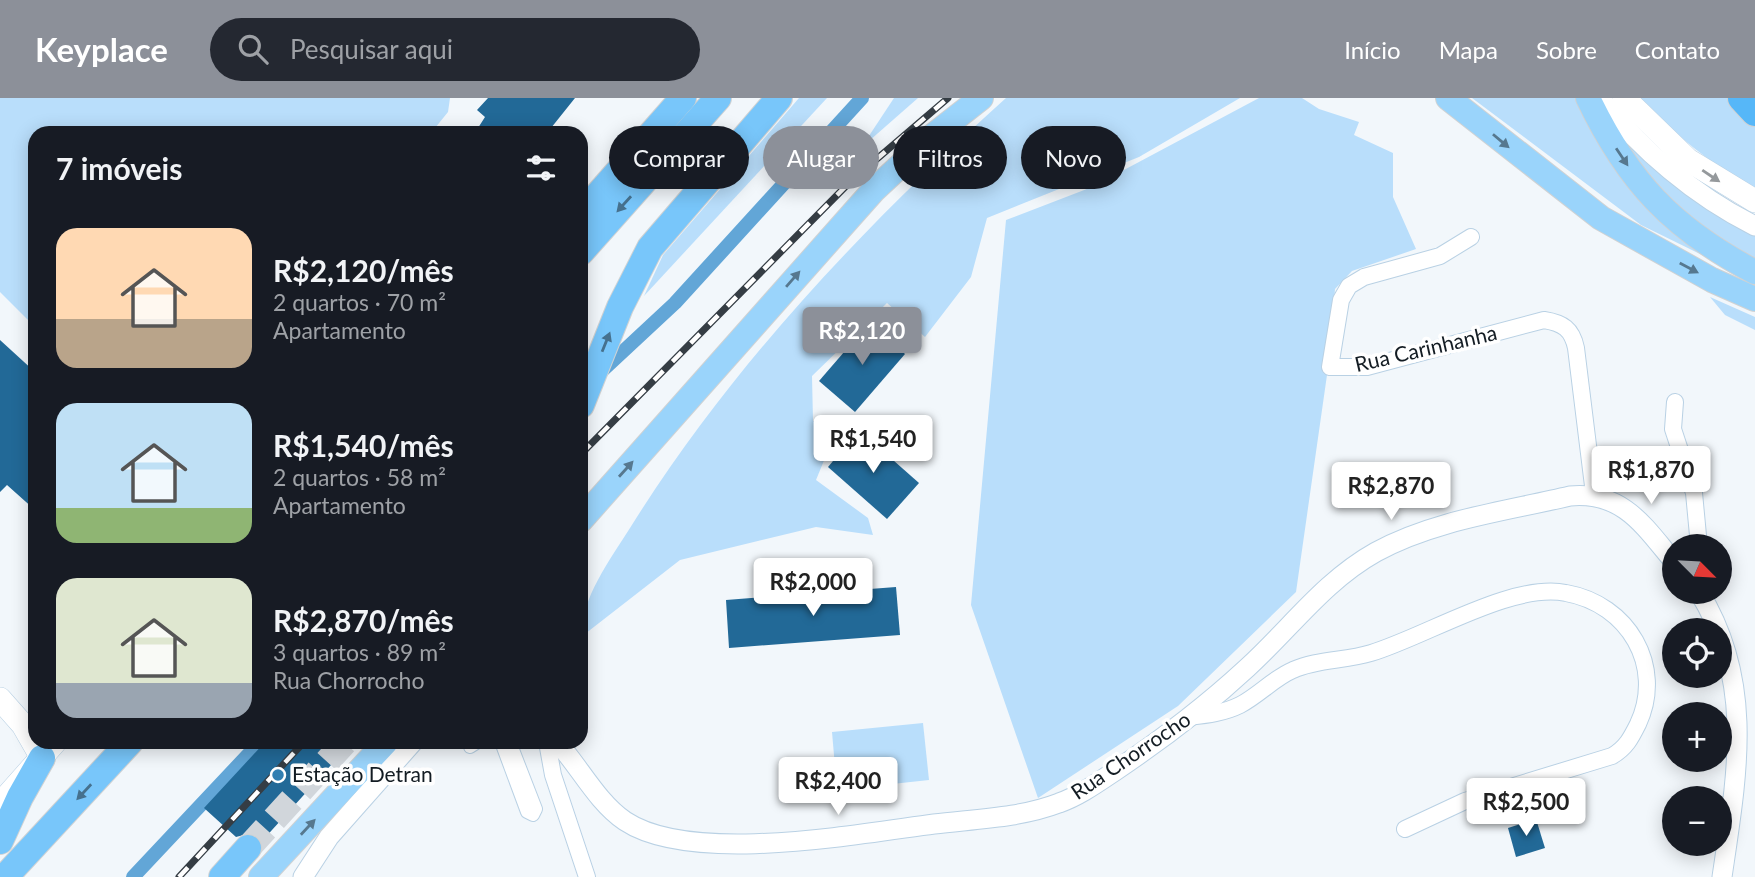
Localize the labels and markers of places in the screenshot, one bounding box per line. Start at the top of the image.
pin: R$2,120 [797,308,927,367]
pin: R$1,540 [808,416,938,475]
pin: R$1,870 [1586,446,1716,506]
pin: R$2,870 [1326,462,1456,522]
pin: R$2,000 [748,559,878,618]
pin: R$2,400 [773,758,903,817]
place label: Estação Detran [292,761,433,786]
marker: Estação Detran [270,767,286,783]
pin: R$2,500 [1461,778,1591,838]

